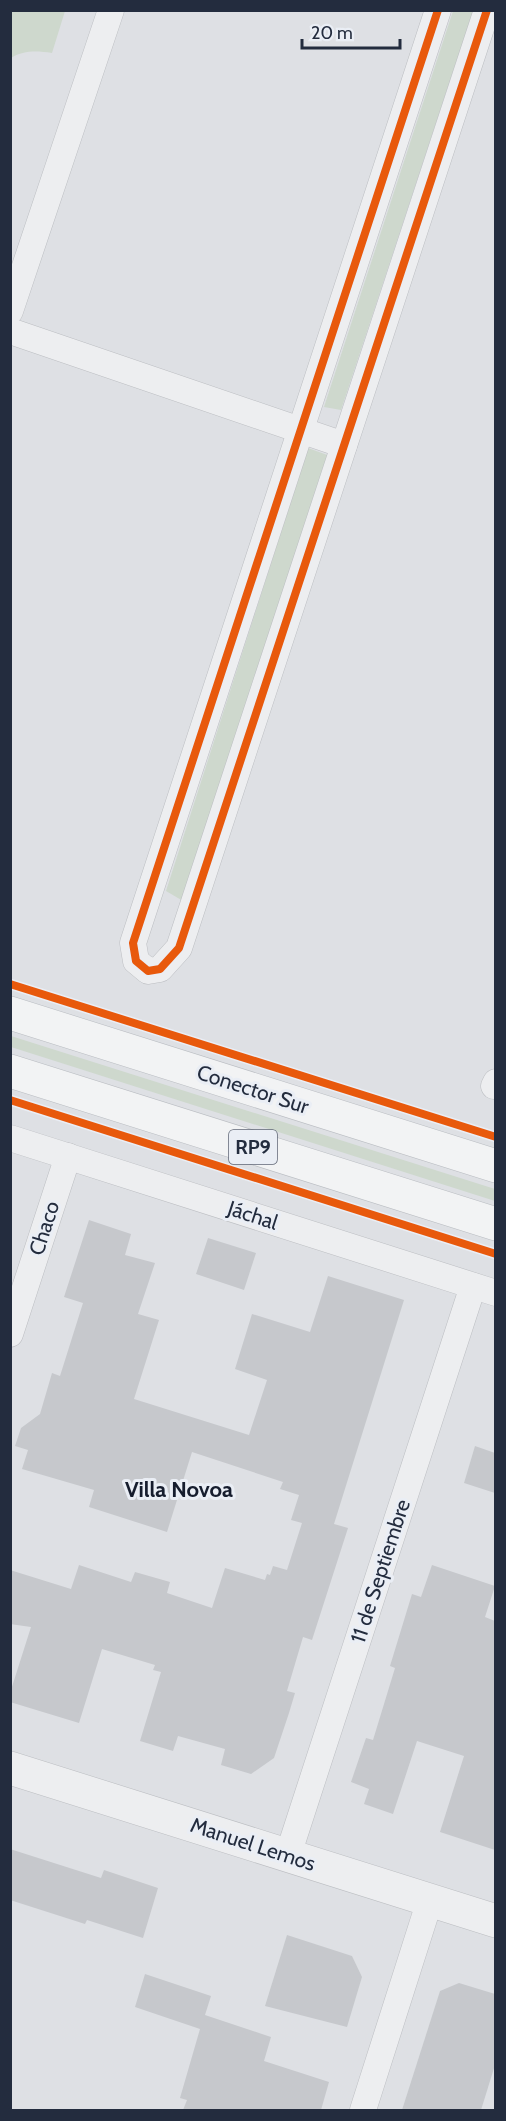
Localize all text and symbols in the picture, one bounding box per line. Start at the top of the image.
scale bar [302,12,400,50]
text: 20 m [311,22,353,44]
street label: Conector Sur [194,1059,312,1119]
road number: RP9 [229,1130,277,1164]
street label: Jáchal [224,1195,281,1235]
street label: Chaco [24,1198,64,1258]
district label: Villa Novoa [125,1476,233,1503]
street label: 11 de Septiembre [345,1496,415,1646]
street label: Manuel Lemos [187,1812,319,1876]

